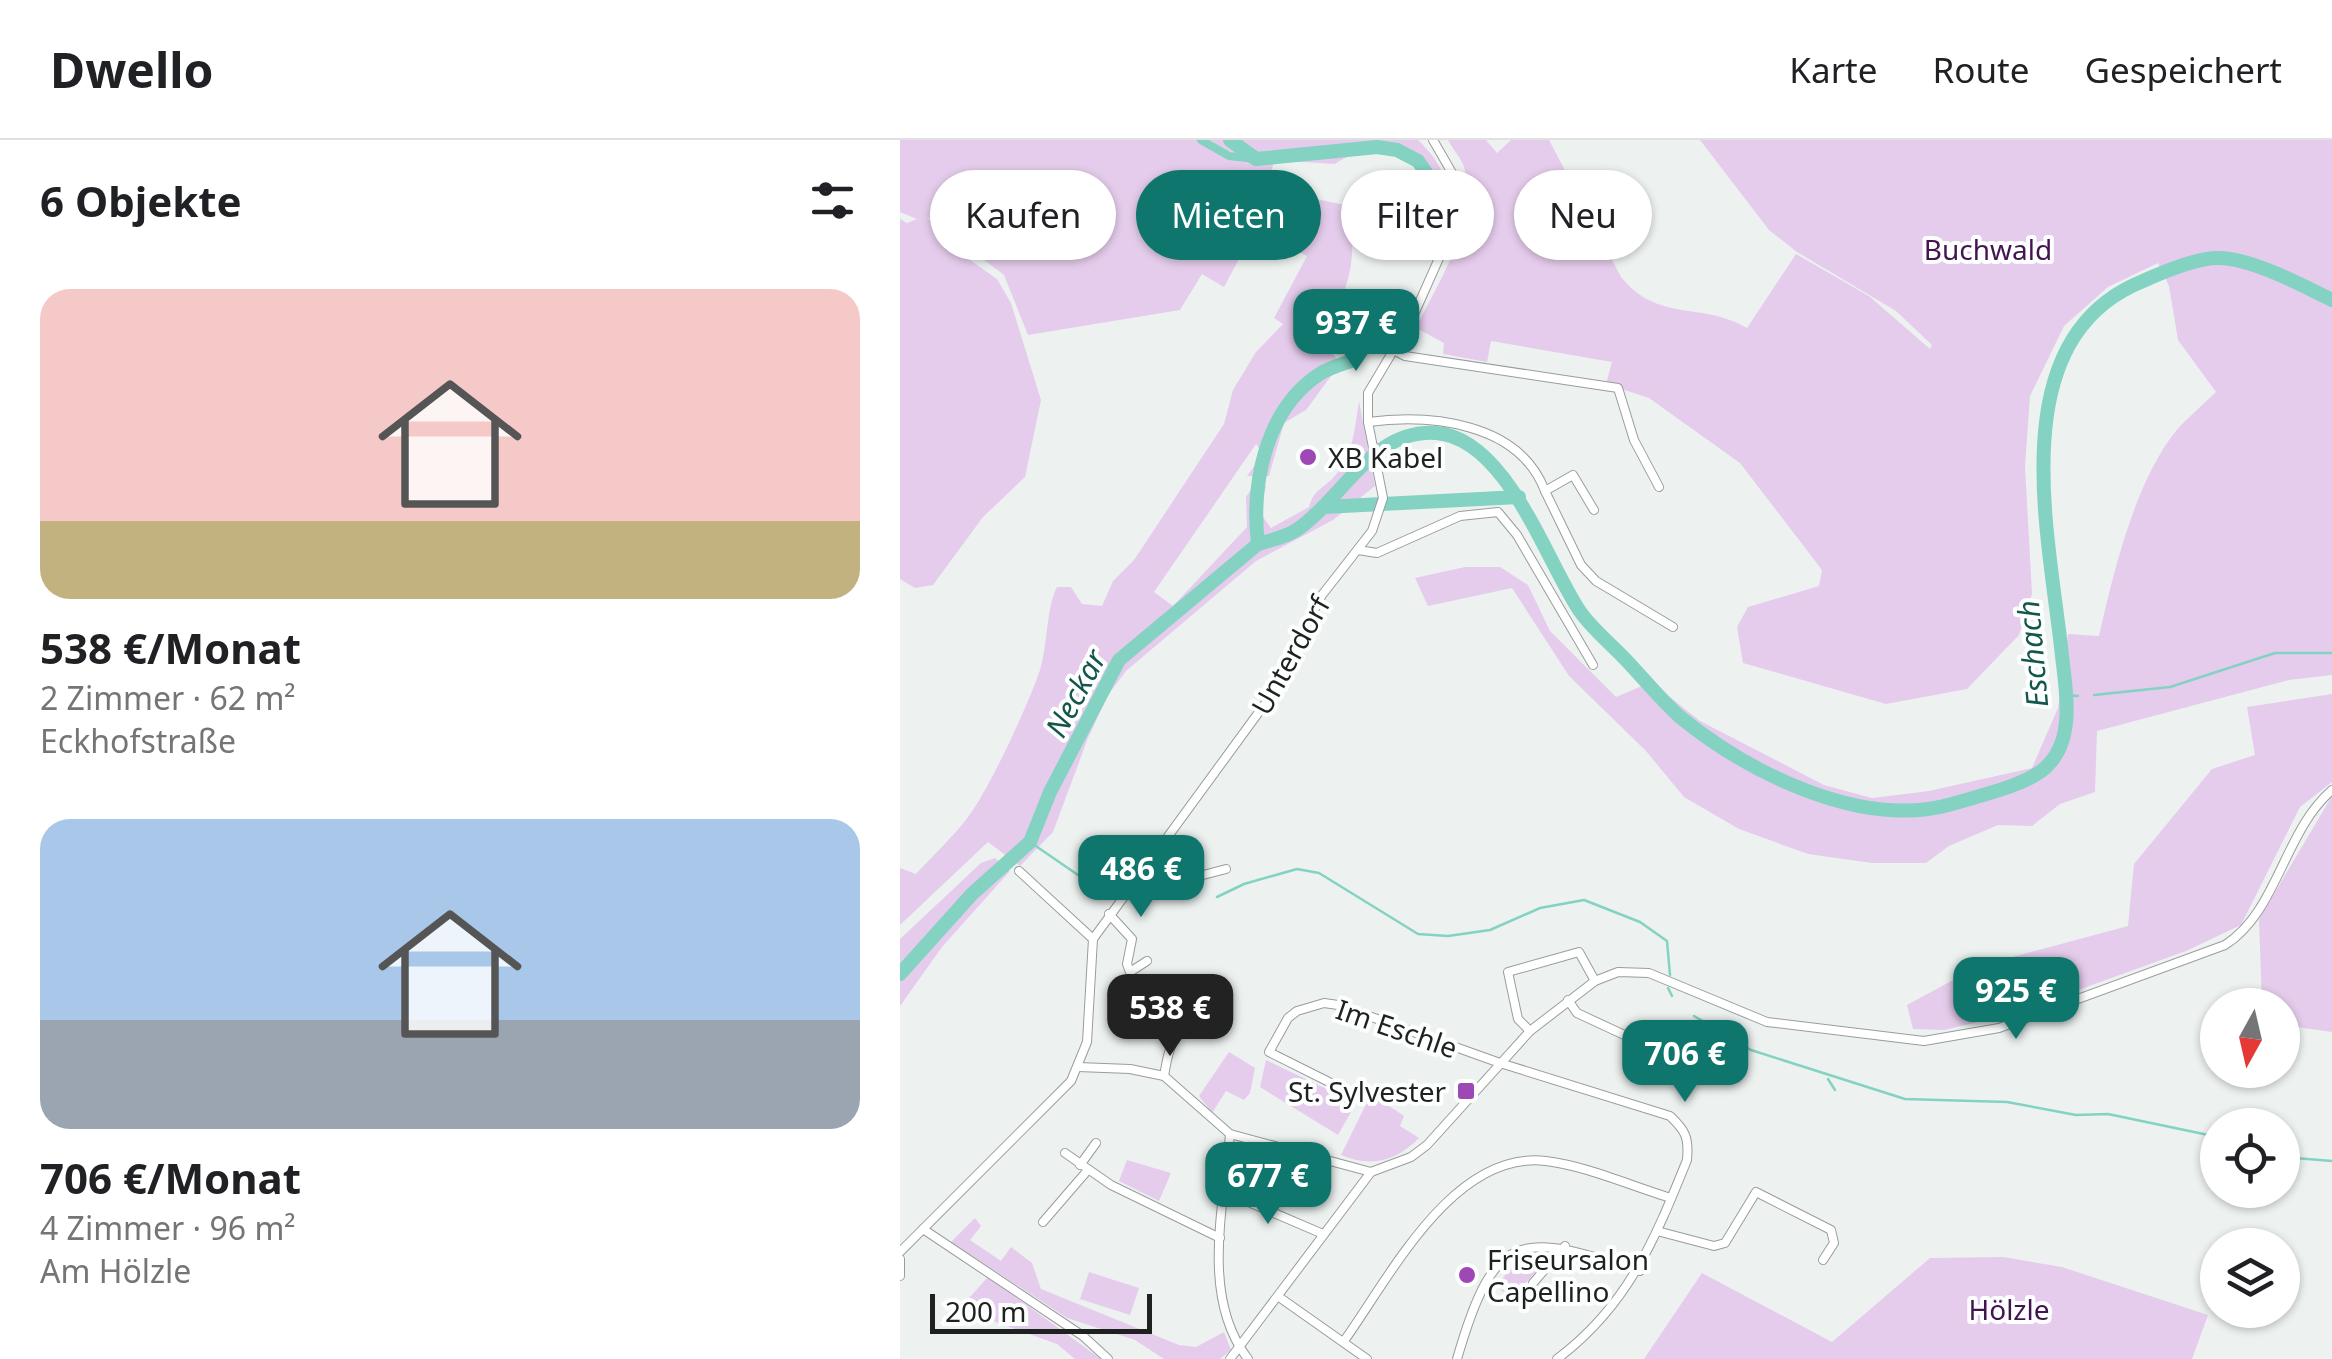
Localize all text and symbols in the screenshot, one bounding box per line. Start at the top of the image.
text: Dwello [50,37,214,102]
text: Karte [1789,46,1878,93]
text: Route [1933,46,2029,93]
text: Gespeichert [2084,46,2282,93]
chip: Kaufen [930,170,1116,260]
chip: Mieten [1136,170,1321,260]
chip: Filter [1341,170,1494,260]
chip: Neu [1514,170,1652,260]
text: 6 Objekte [40,172,242,229]
icon: filters [805,173,860,228]
park label: Buchwald [1924,230,2052,268]
pin: 937 € [1286,289,1426,374]
text: 937 € [1315,300,1397,343]
icon: home [360,354,540,534]
place label: XB Kabel [1328,438,1443,476]
marker: XB Kabel [1297,446,1319,468]
street label: Unterdorf [1242,588,1339,721]
water label: Eschach [2007,599,2057,709]
text: 538 €/Monat [40,619,301,676]
water label: Neckar [1035,641,1116,744]
text: 2 Zimmer · 62 m² [40,676,296,719]
text: Eckhofstraße [40,719,236,762]
pin: 486 € [1071,835,1211,920]
text: 486 € [1100,846,1182,889]
icon: home [360,884,540,1064]
pin: 925 € [1946,957,2086,1042]
text: 925 € [1975,968,2057,1011]
pin: 538 € [1100,974,1240,1059]
text: 538 € [1129,985,1211,1028]
north arrow [2200,988,2300,1088]
map controls [2200,988,2300,1328]
street label: Im Eschle [1331,990,1463,1066]
pin: 706 € [1615,1020,1755,1105]
text: 706 € [1644,1031,1726,1074]
place label: St. Sylvester [1288,1072,1446,1110]
marker: St. Sylvester [1455,1080,1477,1102]
button: locate [2200,1108,2300,1208]
pin: 677 € [1198,1142,1338,1227]
text: 706 €/Monat [40,1149,301,1206]
text: 677 € [1227,1153,1309,1196]
text: 4 Zimmer · 96 m² [40,1206,296,1249]
button: layers [2200,1228,2300,1328]
place label: Friseursalon Capellino [1487,1240,1649,1310]
text: Am Hölzle [40,1249,191,1292]
marker: Friseursalon Capellino [1456,1264,1478,1286]
scale bar [930,1289,1152,1334]
park label: Hölzle [1968,1290,2050,1328]
text: 200 m [945,1292,1027,1330]

